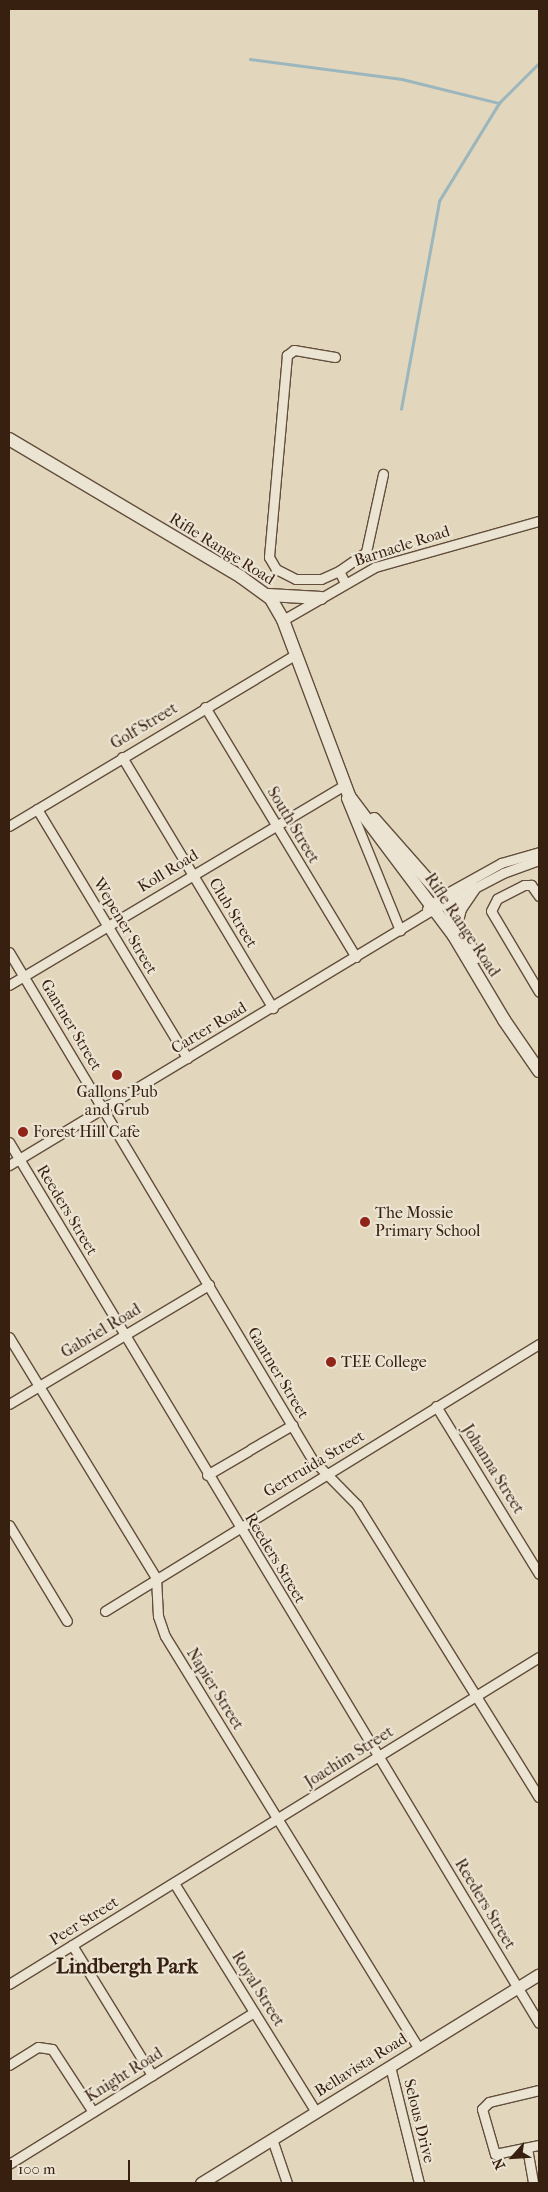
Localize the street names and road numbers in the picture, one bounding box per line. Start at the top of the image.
street label: Rifle Range Road [166,509,278,589]
street label: Barnacle Road [352,521,452,571]
street label: Golf Street [107,699,181,753]
street label: South Street [263,783,323,867]
street label: Koll Road [134,845,202,897]
street label: Rifle Range Road [420,870,504,980]
street label: Wepener Street [89,874,161,978]
street label: Club Street [205,875,261,951]
street label: Gantner Street [36,976,106,1074]
street label: Carter Road [168,998,250,1058]
street label: Reeders Street [32,1161,102,1259]
street label: Gabriel Road [58,1300,144,1362]
street label: Gantner Street [243,1324,313,1422]
street label: Johanna Street [458,1421,528,1517]
street label: Gertruida Street [260,1426,368,1502]
street label: Reeders Street [240,1509,310,1607]
street label: Napier Street [182,1645,248,1733]
street label: Joachim Street [301,1722,397,1792]
street label: Reeders Street [450,1855,520,1953]
street label: Peer Street [46,1892,122,1950]
street label: Royal Street [227,1948,289,2030]
street label: Bellavista Road [311,2029,411,2101]
street label: Knight Road [82,2044,166,2106]
street label: Selous Drive [399,2077,439,2165]

